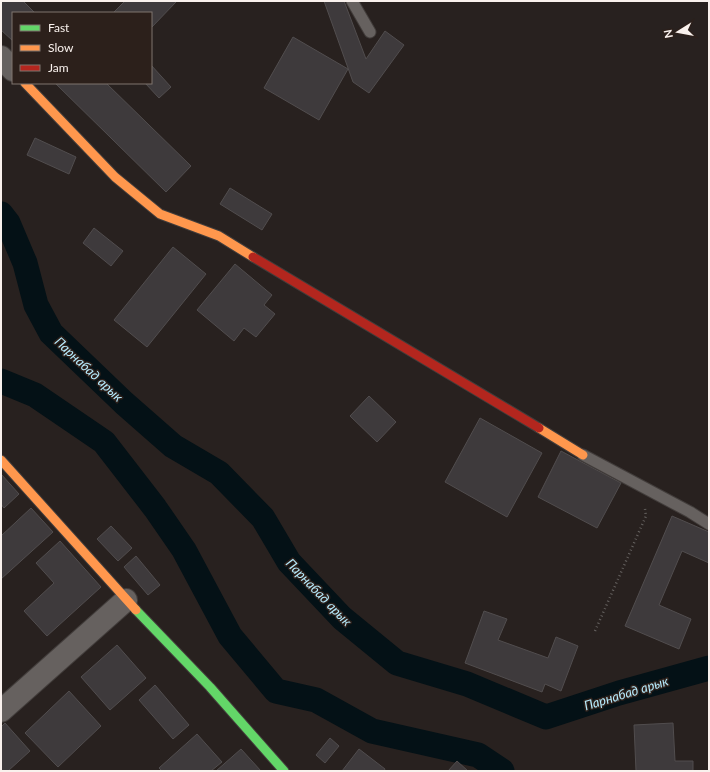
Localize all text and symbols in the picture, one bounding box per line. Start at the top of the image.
legend [12,12,152,84]
north arrow [658,12,698,52]
text: Fast [48,20,70,35]
text: N [661,29,675,39]
text: Slow [48,40,74,55]
text: Jam [48,60,69,75]
water label: Парнабад арык [52,333,127,405]
water label: Парнабад арык [283,555,356,630]
water label: Парнабад арык [582,672,671,713]

